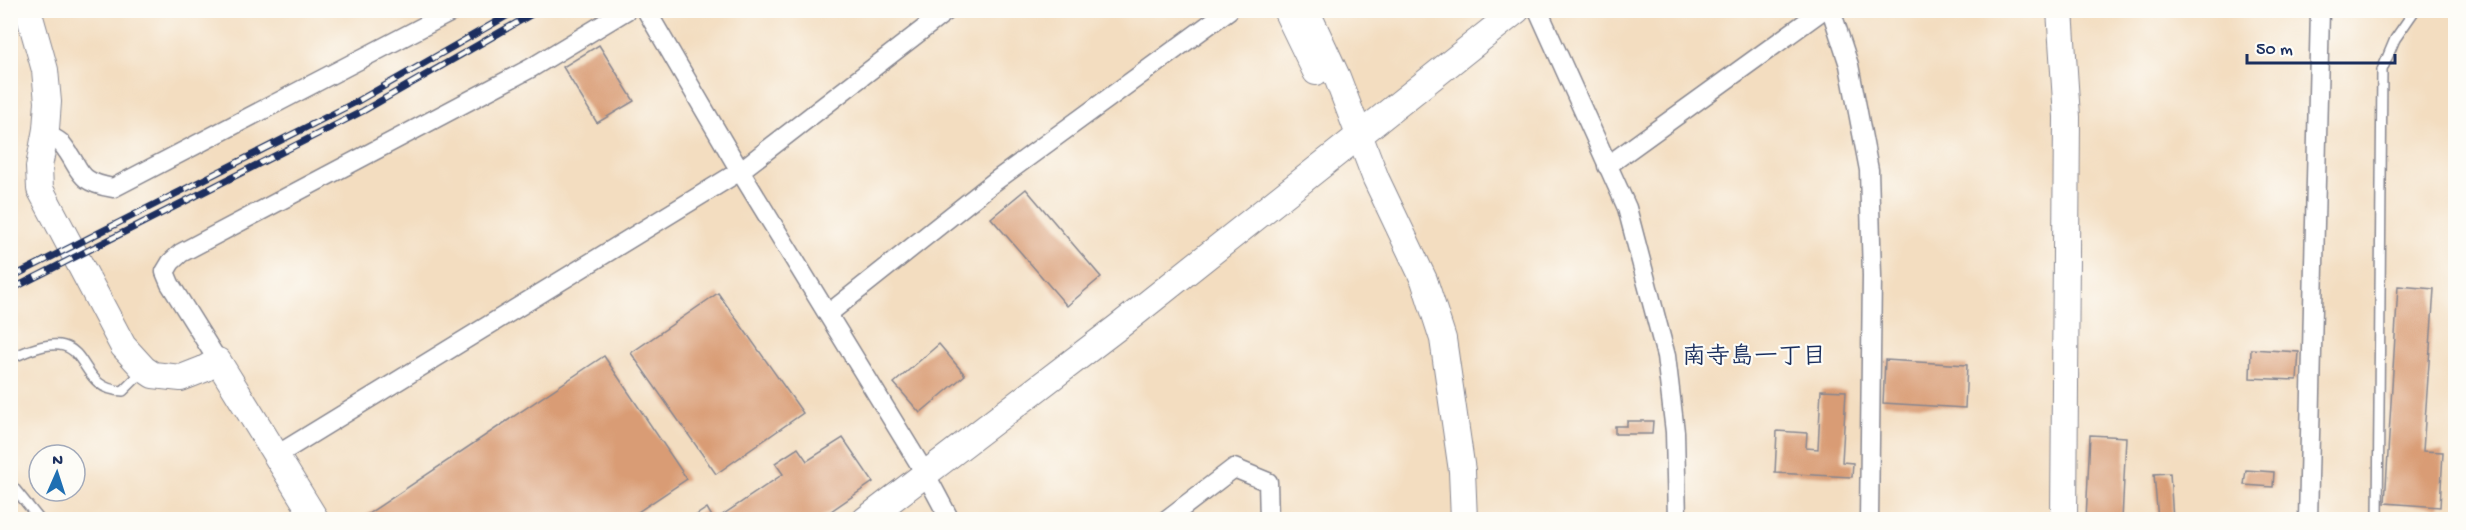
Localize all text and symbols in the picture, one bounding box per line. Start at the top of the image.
scale bar [2247,27,2396,65]
text: 50 m [2256,40,2293,61]
district label: 南寺島一丁目 [1682,343,1826,373]
north arrow [27,443,87,503]
text: N [52,452,64,471]

